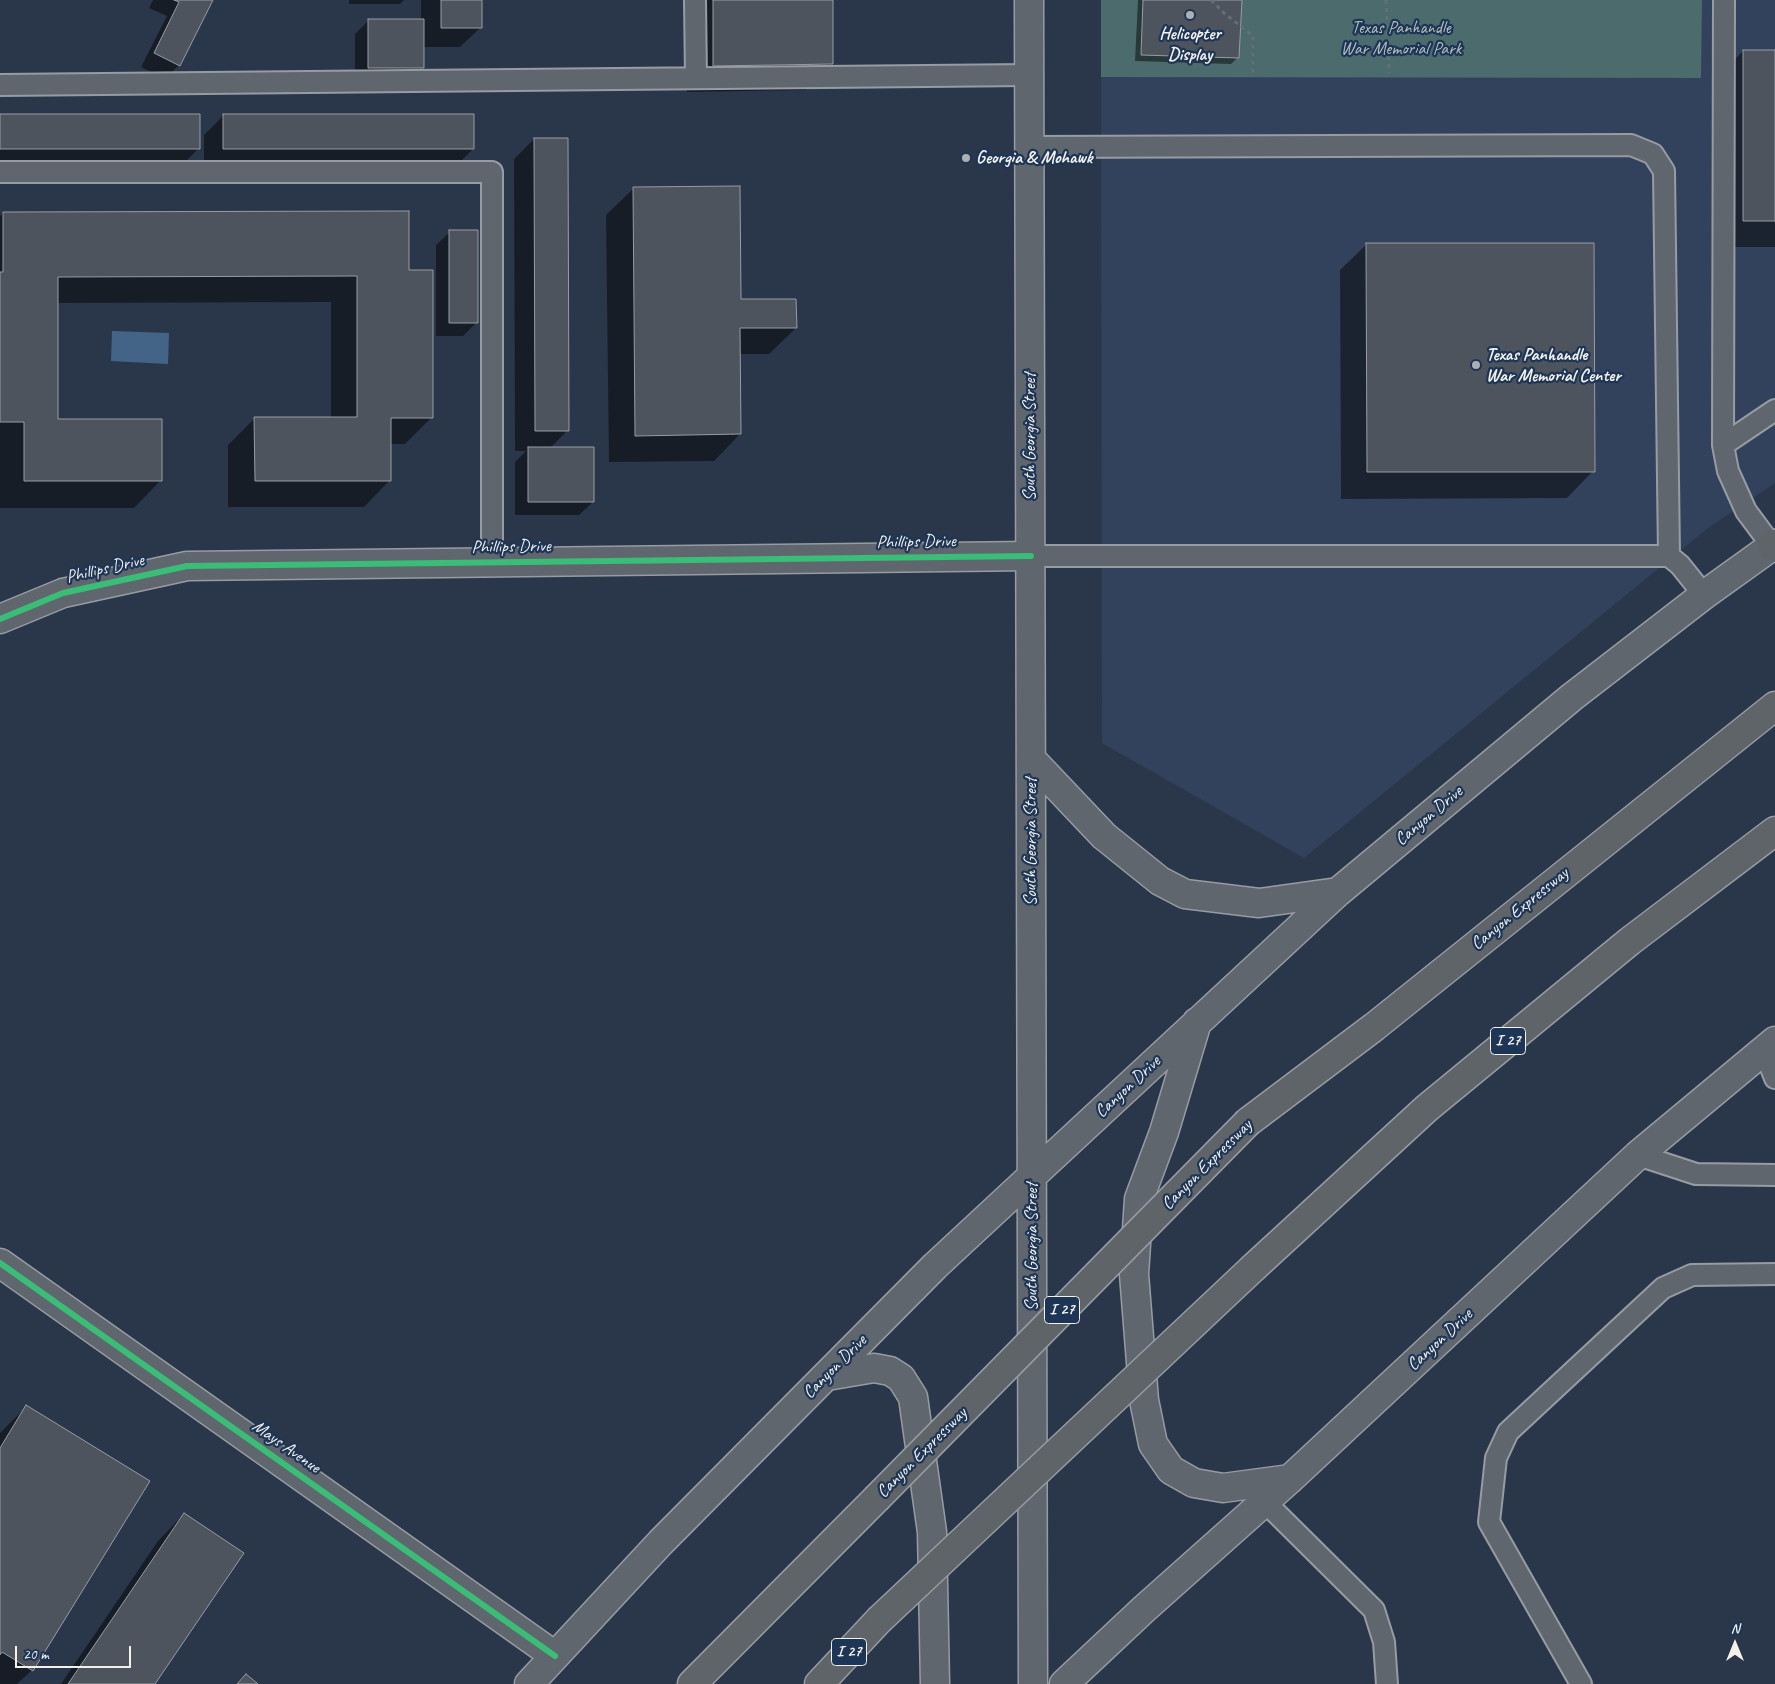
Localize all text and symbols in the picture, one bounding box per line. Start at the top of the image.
marker: Helicopter Display [1184,9,1196,21]
park label: Texas Panhandle War Memorial Park [1341,17,1461,59]
place label: Helicopter Display [1159,23,1221,66]
place label: Georgia & Mohawk [976,147,1092,169]
marker: Georgia & Mohawk [960,152,972,164]
place label: Texas Panhandle War Memorial Center [1486,344,1621,386]
marker: Texas Panhandle War Memorial Center [1470,359,1482,371]
street label: South Georgia Street [1019,373,1041,501]
street label: Phillips Drive [876,531,956,553]
street label: Phillips Drive [471,536,551,558]
street label: Phillips Drive [64,550,146,588]
street label: South Georgia Street [1020,778,1042,906]
street label: Canyon Drive [1391,781,1467,851]
street label: Canyon Expressway [1467,863,1573,955]
road number: I 27 [1490,1028,1526,1054]
street label: Canyon Drive [1091,1051,1165,1123]
street label: Canyon Expressway [1157,1115,1257,1215]
street label: South Georgia Street [1021,1183,1043,1311]
road number: I 27 [1044,1296,1080,1324]
street label: Canyon Drive [1403,1304,1477,1376]
street label: Canyon Drive [798,1330,872,1404]
street label: Canyon Expressway [872,1403,972,1503]
street label: Mays Avenue [248,1416,324,1478]
north arrow [1710,1619,1760,1669]
text: N [1731,1620,1739,1637]
scale bar [18,1636,134,1668]
road number: I 27 [832,1638,866,1665]
text: 20 m [23,1645,49,1664]

